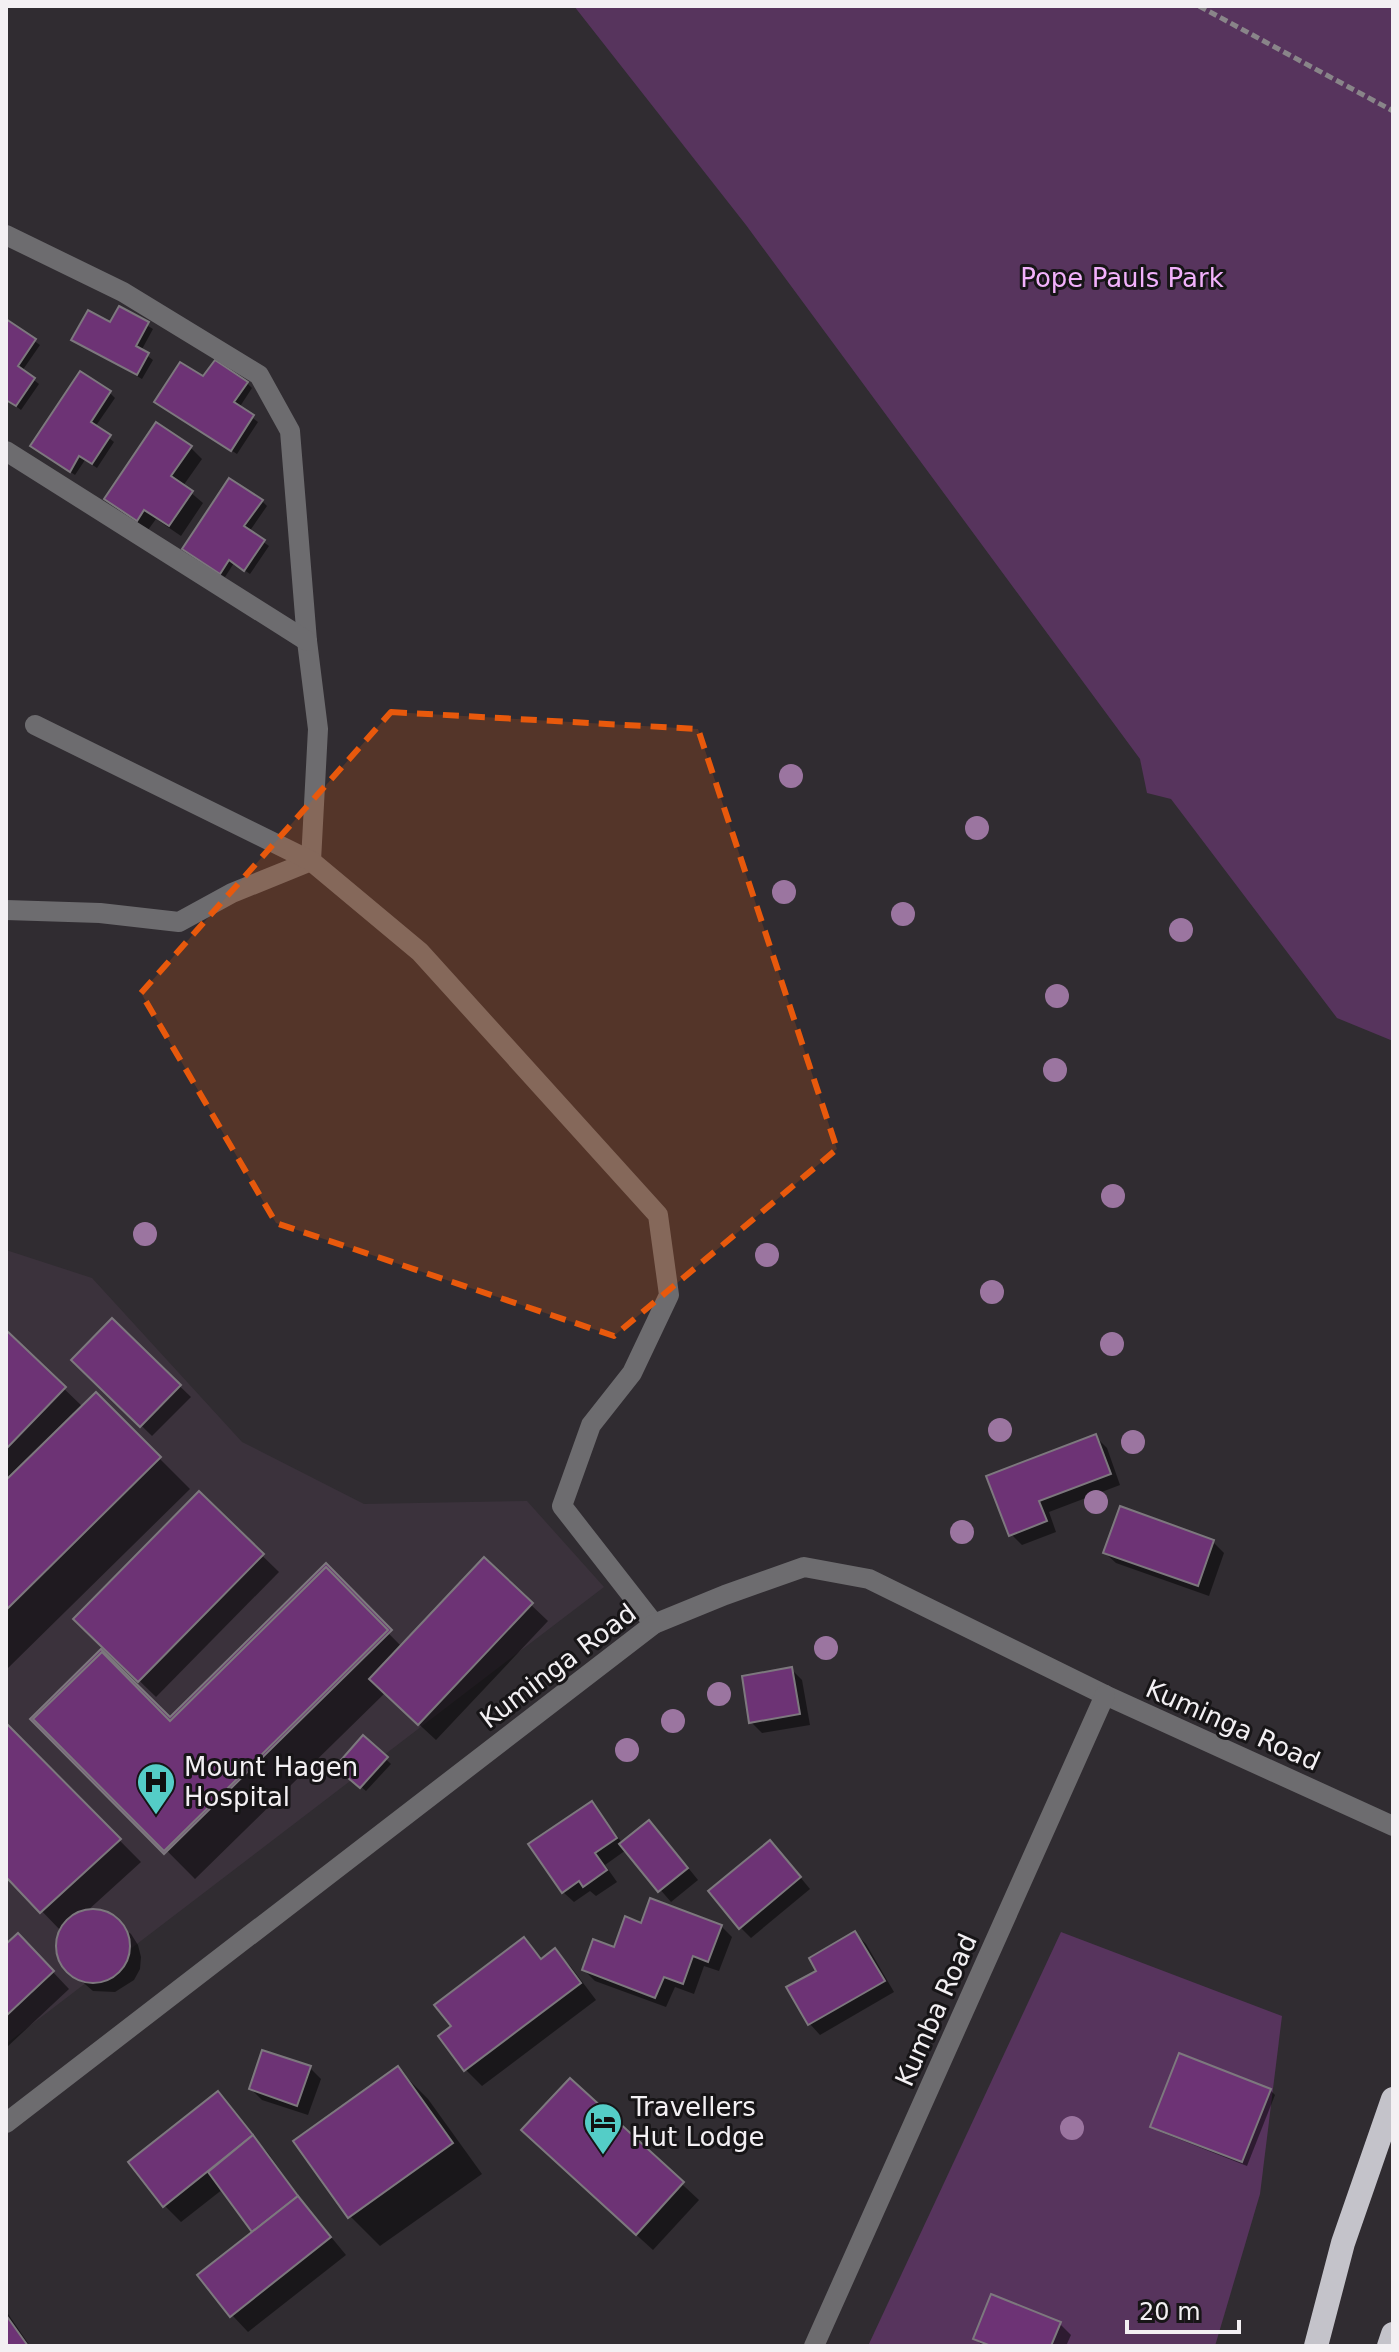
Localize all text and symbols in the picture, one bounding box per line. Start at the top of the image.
park label: Pope Pauls Park [1020,263,1224,293]
street label: Kuminga Road [474,1598,642,1734]
street label: Kuminga Road [1141,1673,1325,1777]
place label: Mount Hagen Hospital [184,1752,358,1812]
hospital icon: Mount Hagen Hospital [135,1761,177,1816]
street label: Kumba Road [889,1929,983,2091]
place label: Travellers Hut Lodge [630,2092,764,2152]
hotel icon: Travellers Hut Lodge [582,2101,624,2156]
scale bar [1127,2284,1239,2334]
text: 20 m [1139,2298,1201,2326]

